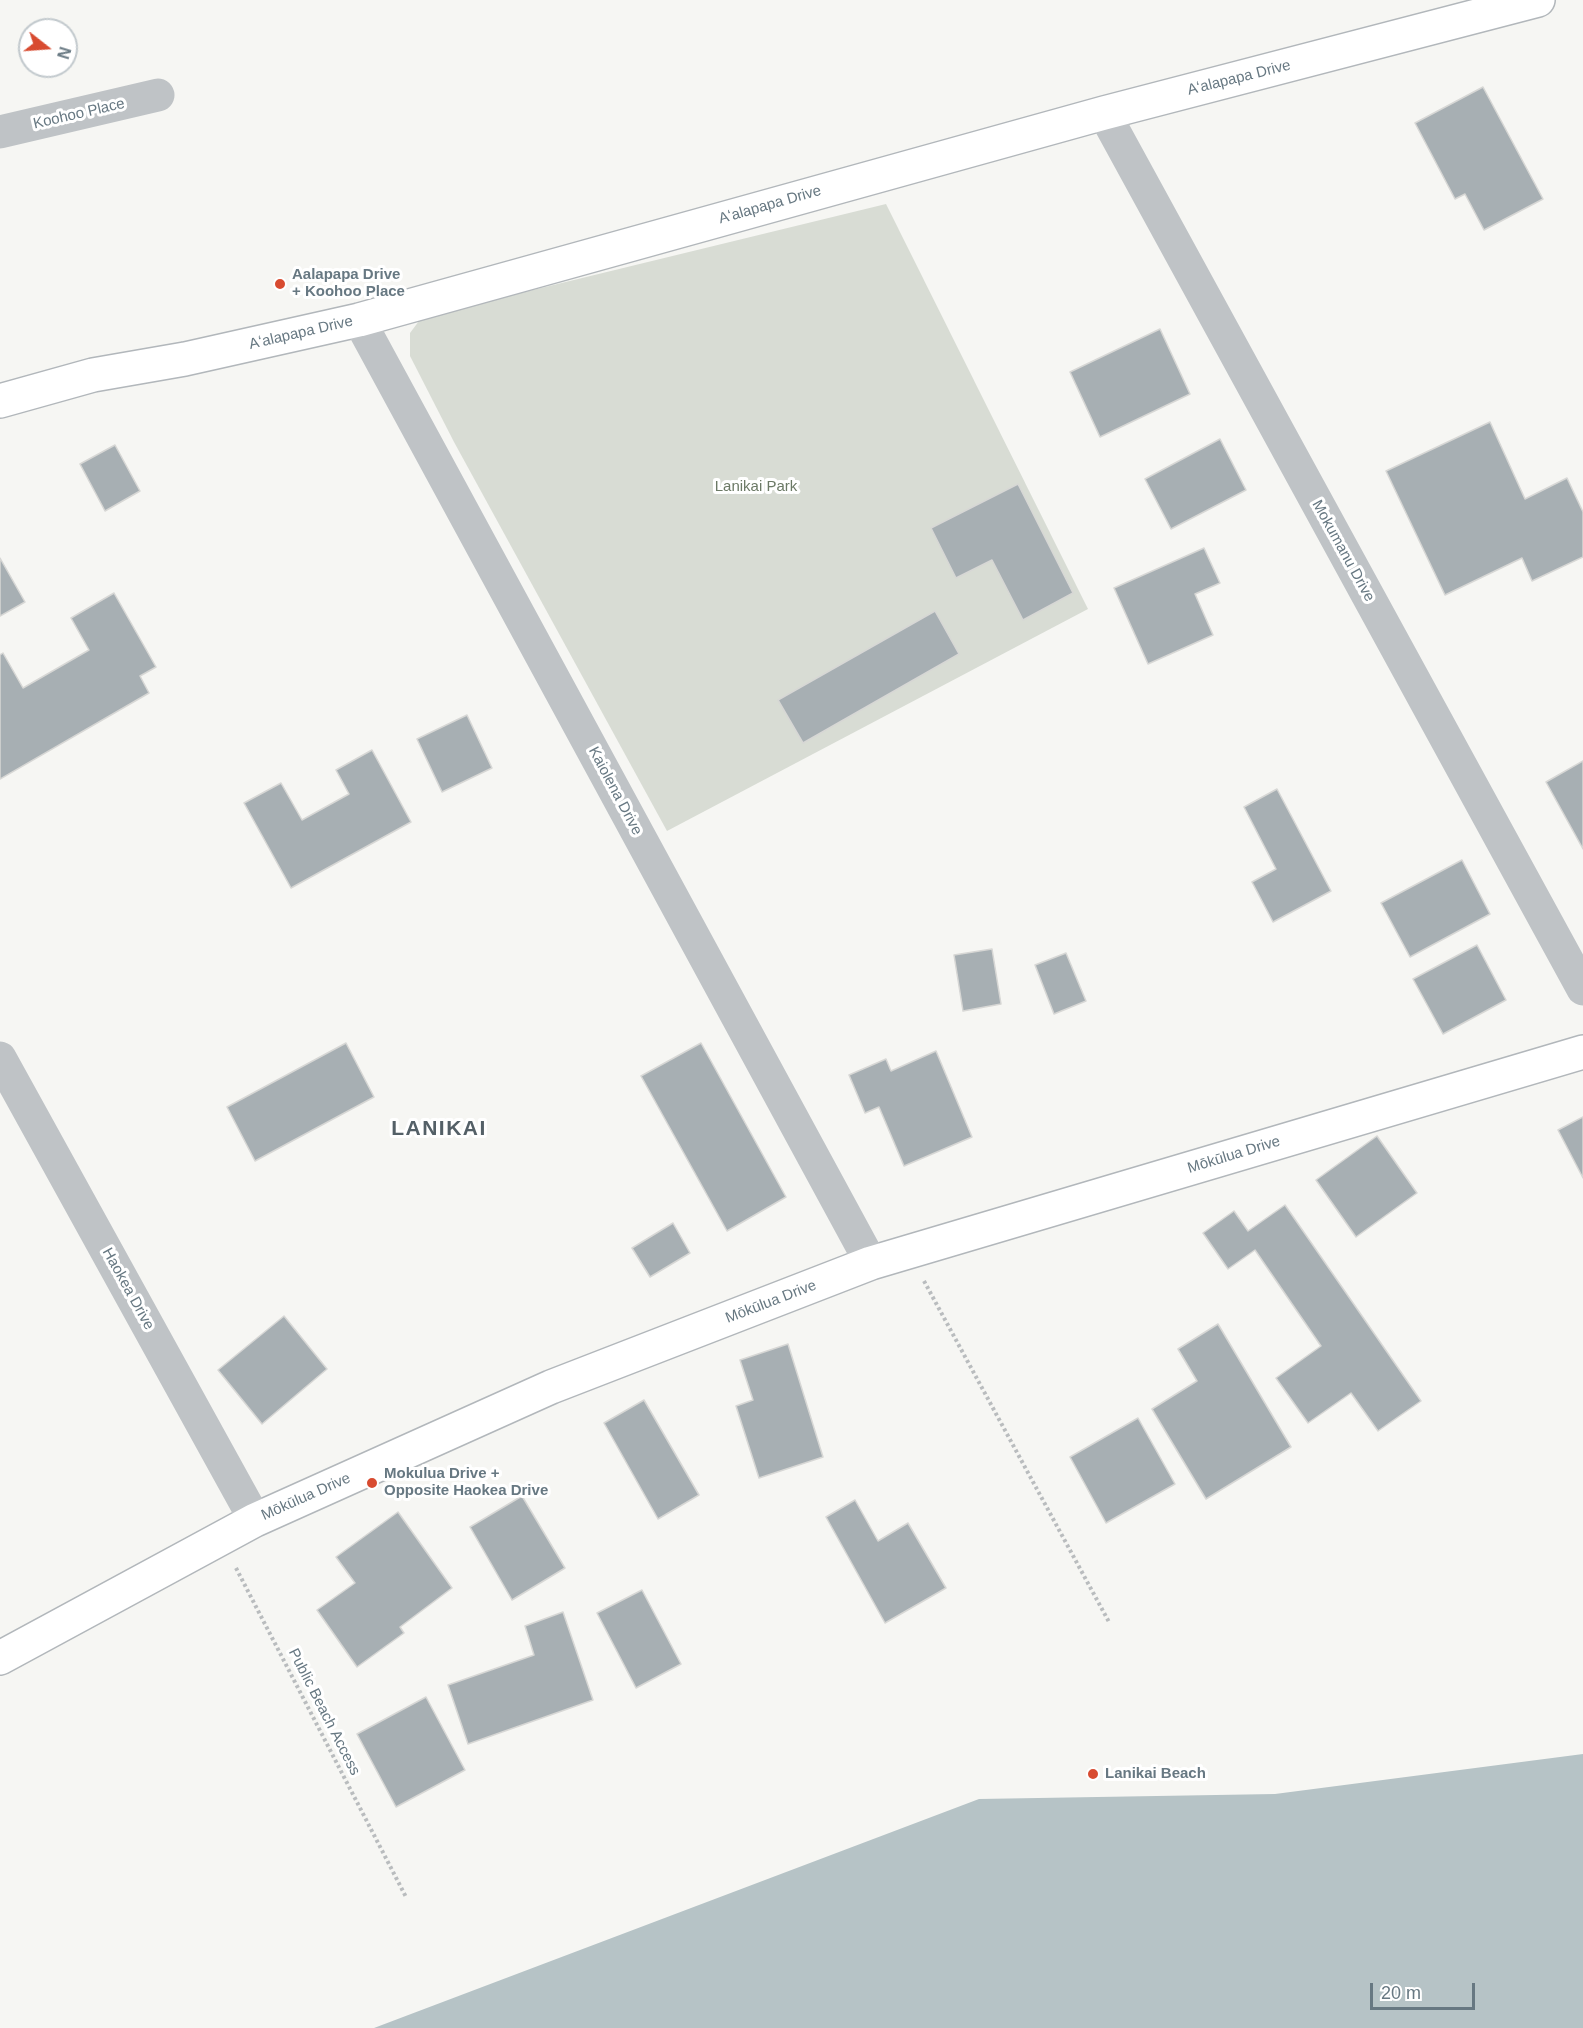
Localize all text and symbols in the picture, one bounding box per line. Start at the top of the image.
north arrow [18,18,78,78]
text: N [54,45,74,61]
street label: Aʻalapapa Drive [1185,56,1293,100]
street label: Koohoo Place [31,95,127,133]
street label: Aʻalapapa Drive [717,182,823,228]
place label: Aalapapa Drive + Koohoo Place [292,266,405,301]
marker: Aalapapa Drive + Koohoo Place [273,277,287,291]
street label: Aʻalapapa Drive [247,312,355,354]
park label: Lanikai Park [715,478,797,496]
street label: Mokumanu Drive [1308,497,1378,605]
street label: Kaiolena Drive [584,744,646,838]
district label: LANIKAI [391,1116,487,1142]
street label: Mōkūlua Drive [1186,1132,1282,1178]
street label: Haokea Drive [98,1245,158,1333]
street label: Mōkūlua Drive [723,1276,819,1328]
place label: Mokulua Drive + Opposite Haokea Drive [384,1465,548,1500]
street label: Mōkūlua Drive [259,1469,353,1525]
marker: Mokulua Drive + Opposite Haokea Drive [365,1476,379,1490]
street label: Public Beach Access [284,1646,364,1778]
place label: Lanikai Beach [1105,1765,1206,1783]
marker: Lanikai Beach [1086,1767,1100,1781]
scale bar [1373,1971,1478,2009]
text: 20 m [1381,1983,1421,2003]

